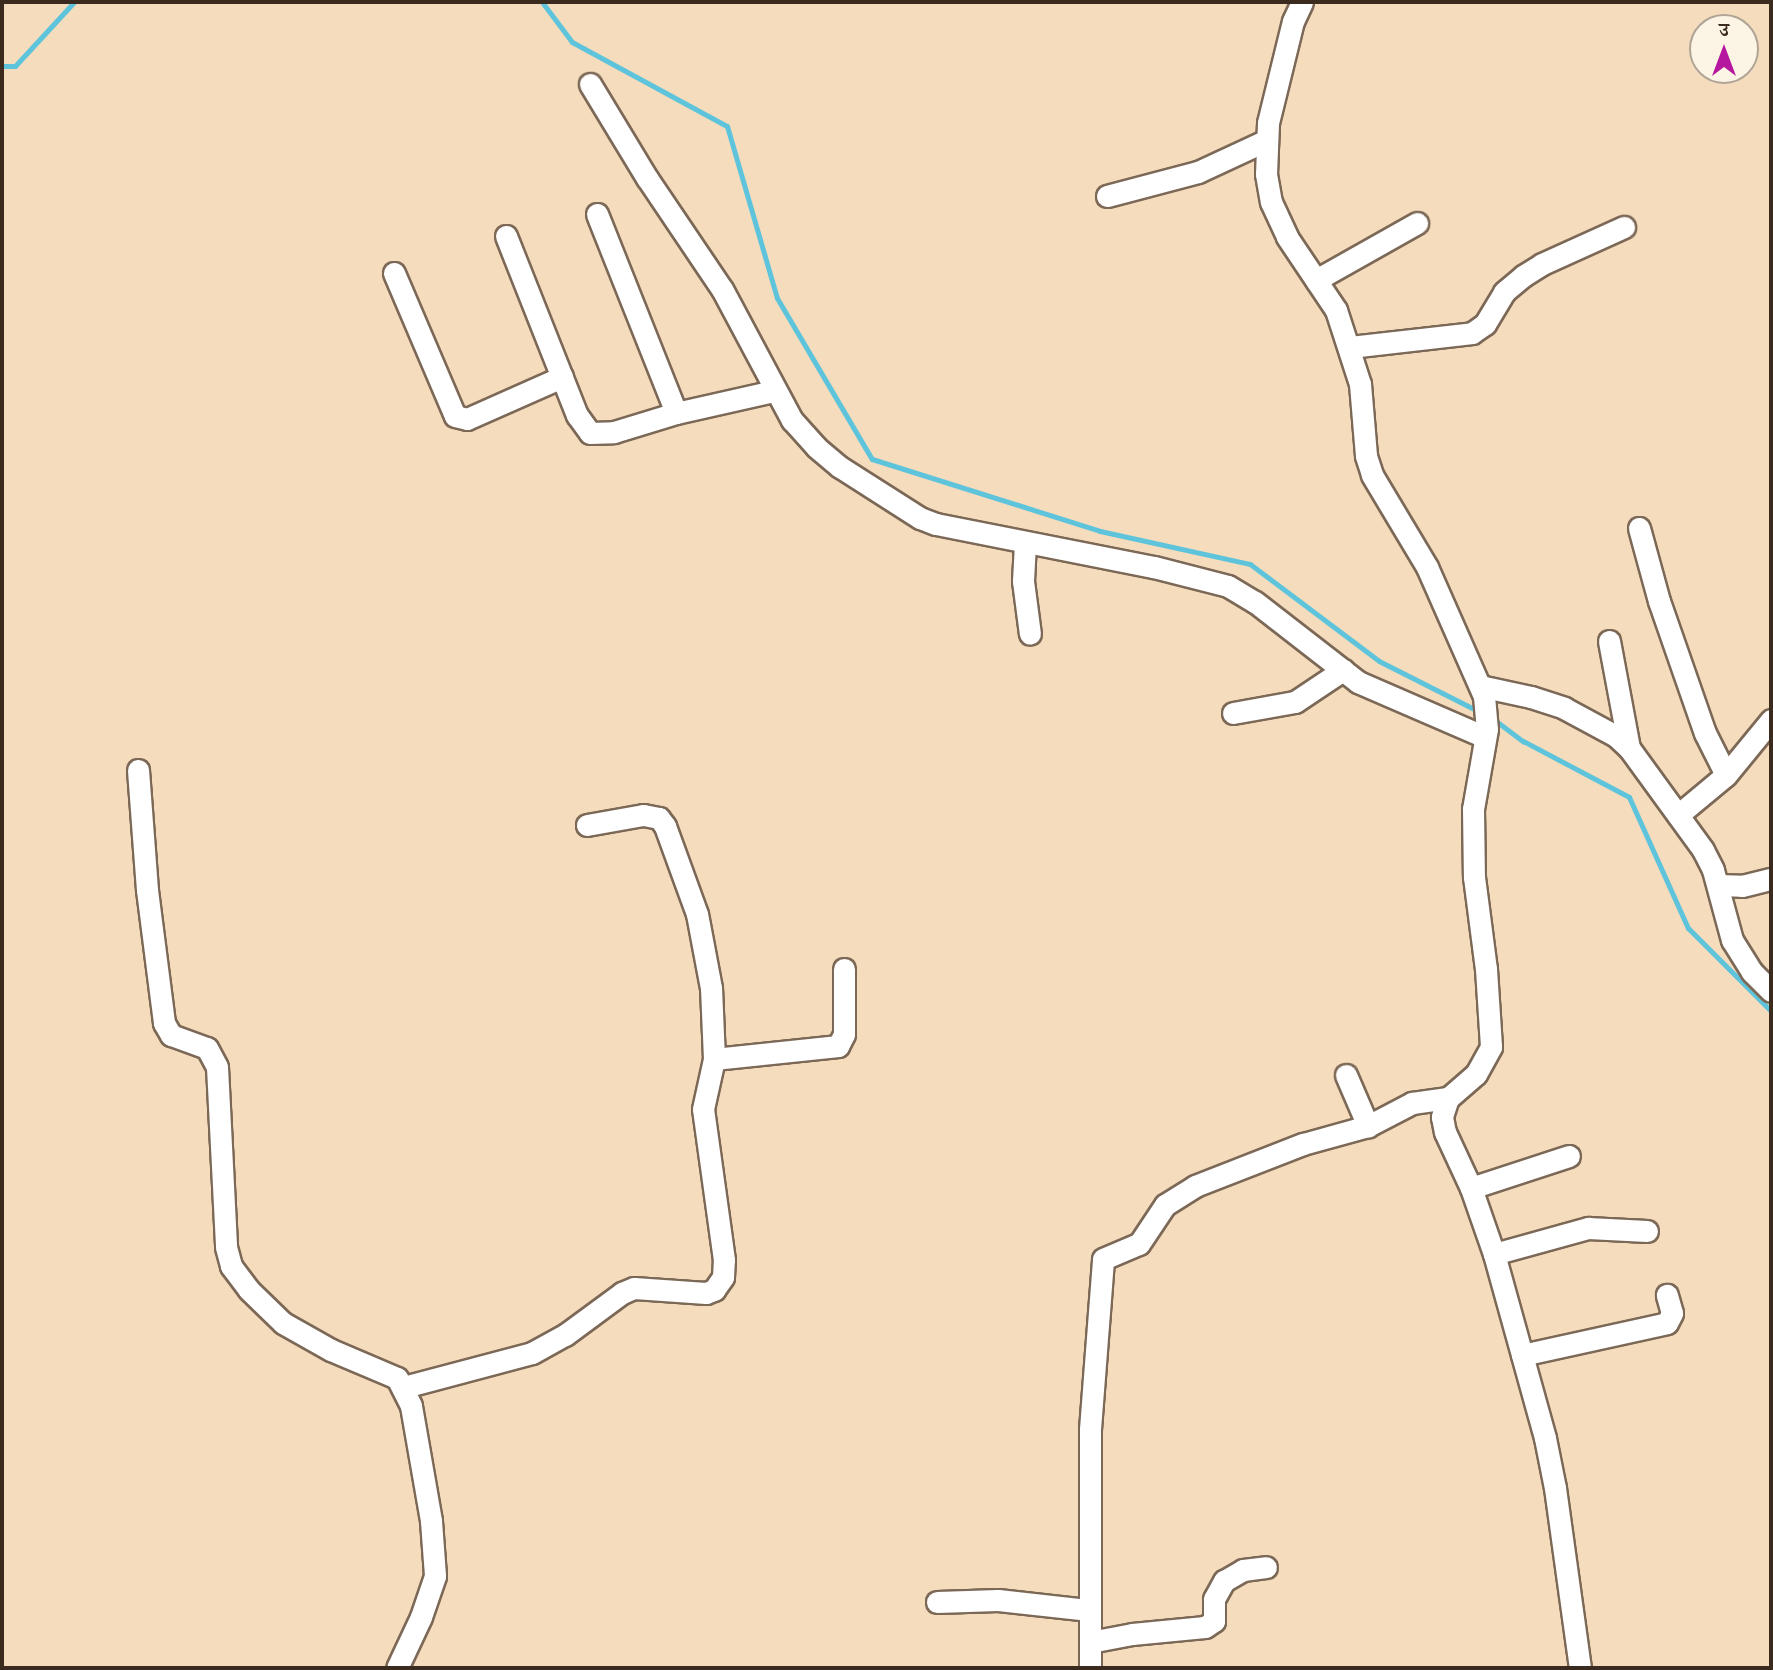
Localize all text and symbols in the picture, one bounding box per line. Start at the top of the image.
north arrow [1689,14,1759,84]
text: उ [1719,18,1729,41]

